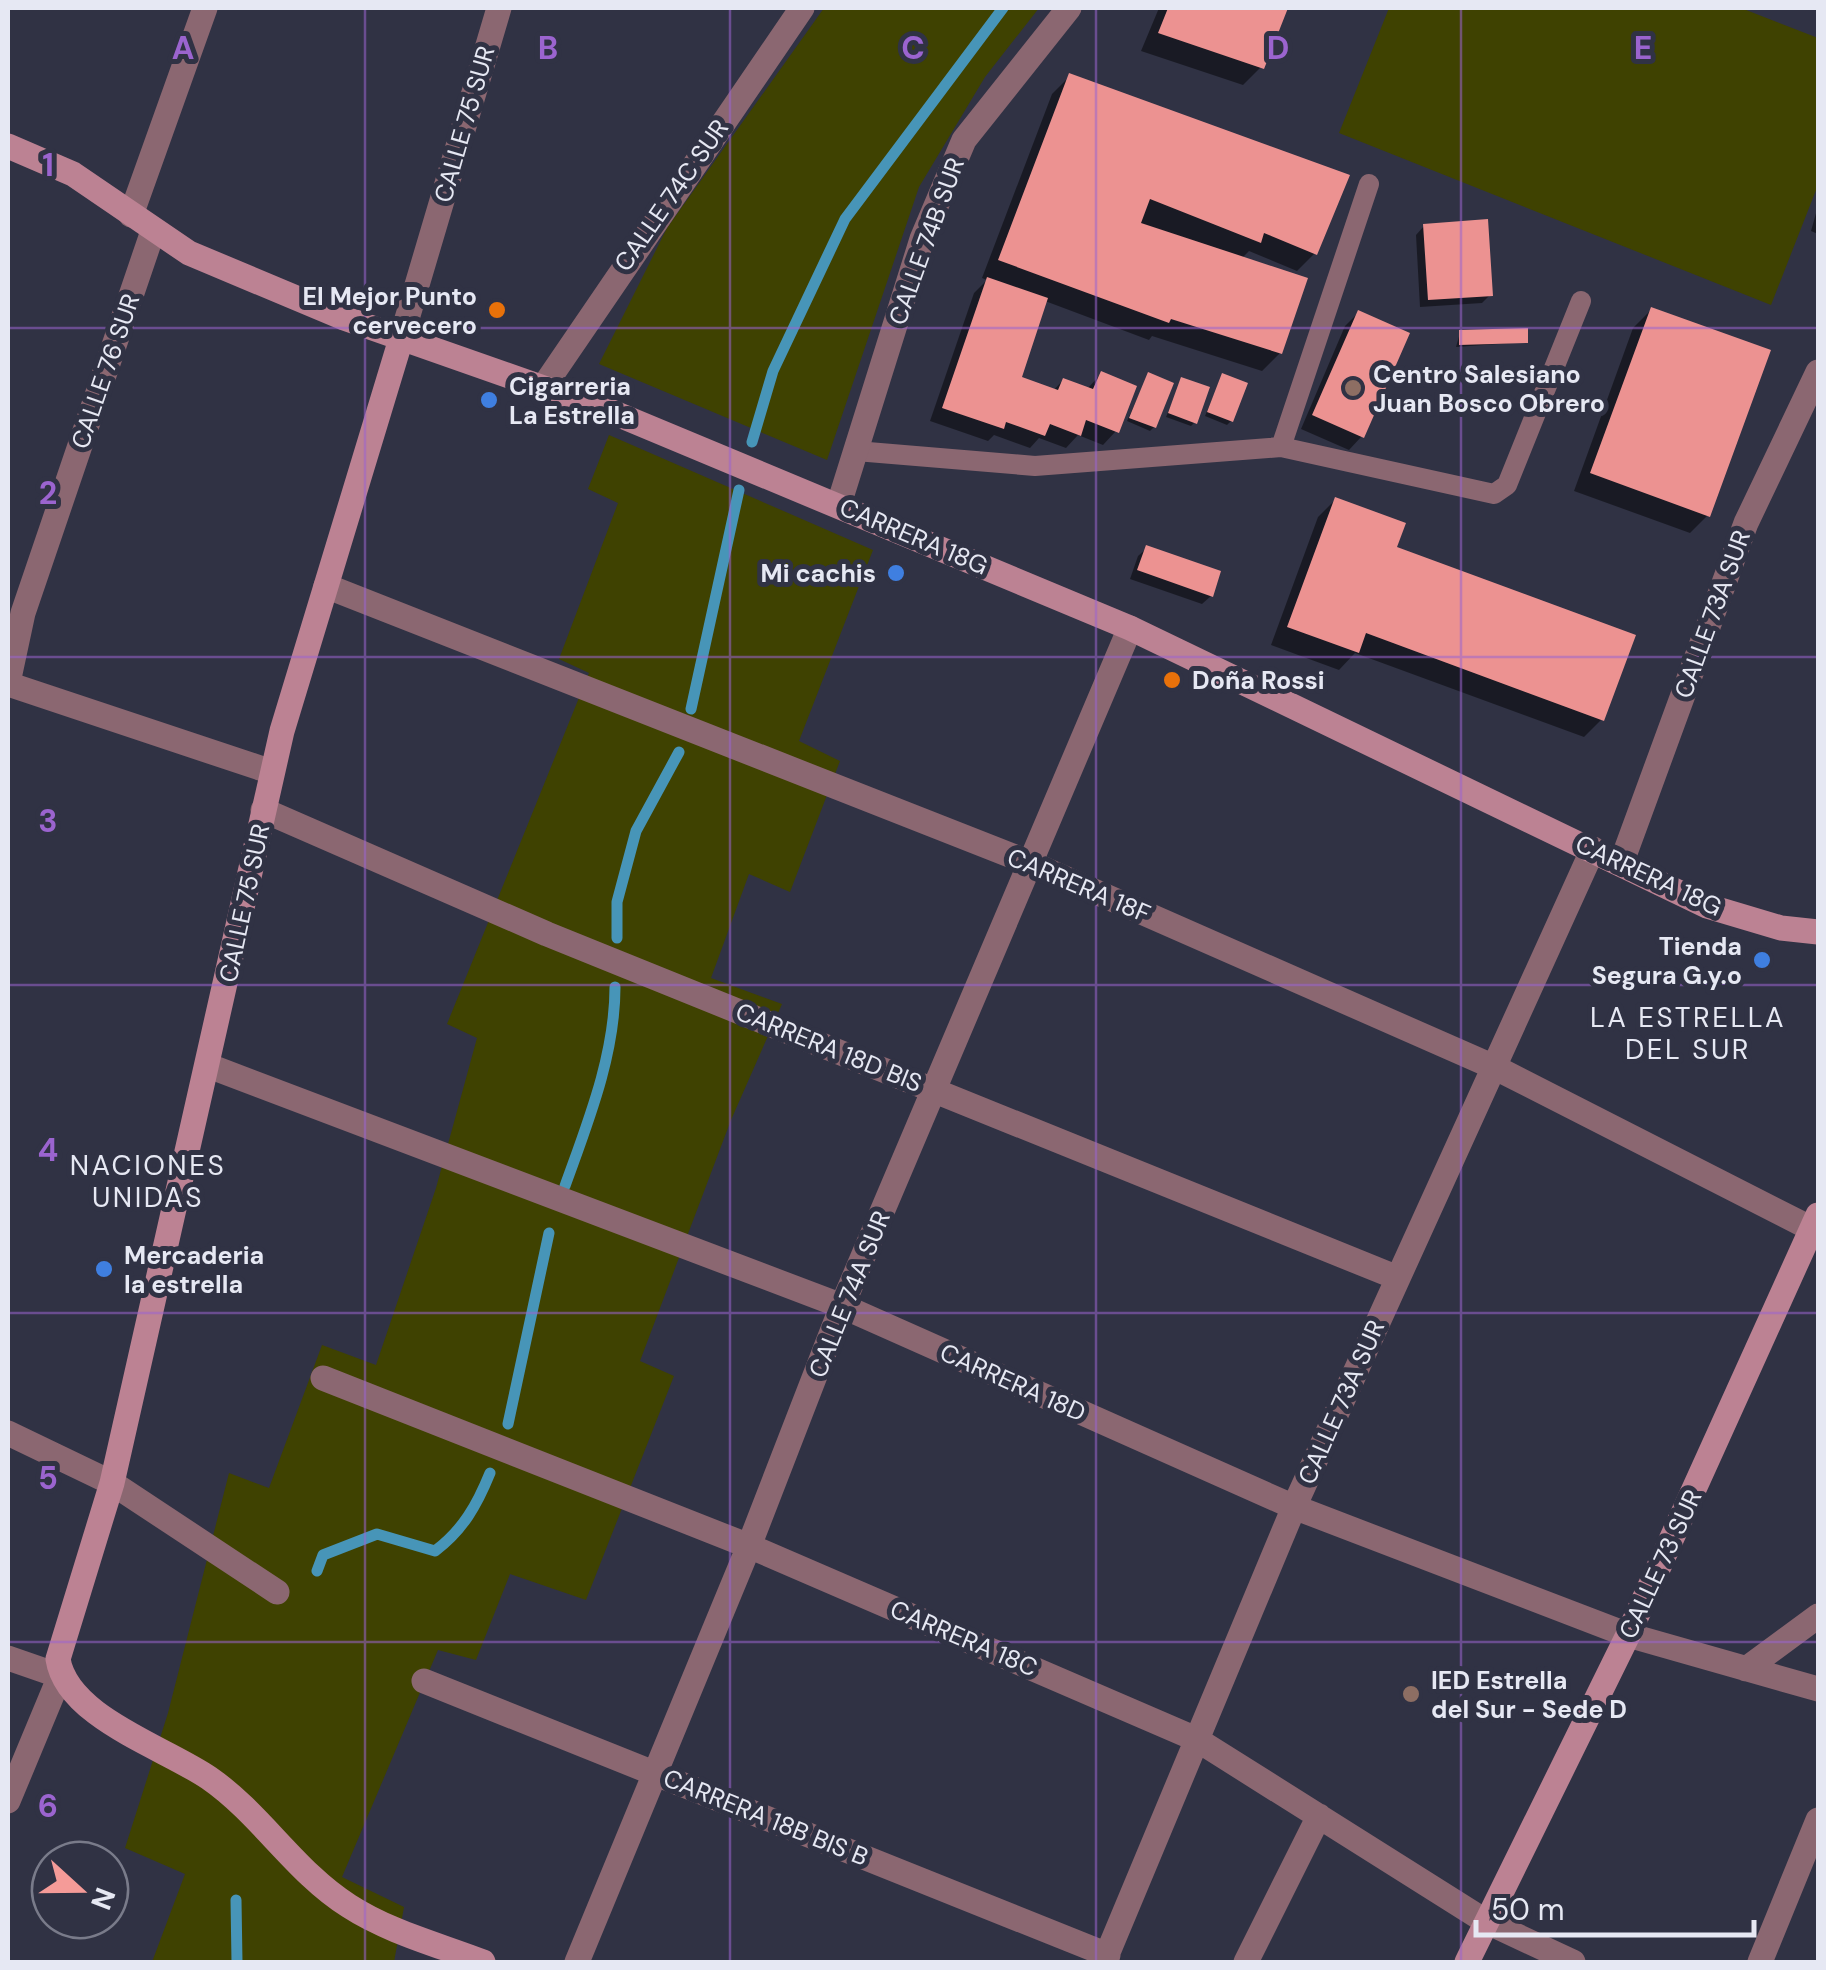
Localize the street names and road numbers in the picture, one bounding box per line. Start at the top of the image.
street label: CALLE 75 SUR [426,42,503,206]
street label: CALLE 74C SUR [607,113,736,278]
street label: CALLE 74B SUR [881,153,972,329]
street label: CALLE 76 SUR [63,289,147,453]
street label: CARRERA 18G [835,490,993,583]
street label: CALLE 73A SUR [1667,526,1758,703]
street label: CALLE 75 SUR [212,821,277,986]
street label: CARRERA 18G [1570,827,1727,924]
street label: CARRERA 18F [1002,840,1155,930]
street label: CARRERA 18D BIS [731,995,927,1100]
street label: CALLE 74A SUR [801,1206,898,1383]
street label: CALLE 73A SUR [1290,1315,1392,1490]
street label: CARRERA 18D [935,1336,1091,1429]
street label: CALLE 73 SUR [1611,1484,1709,1644]
street label: CARRERA 18C [885,1593,1042,1684]
street label: CARRERA 18B BIS B [659,1761,873,1874]

